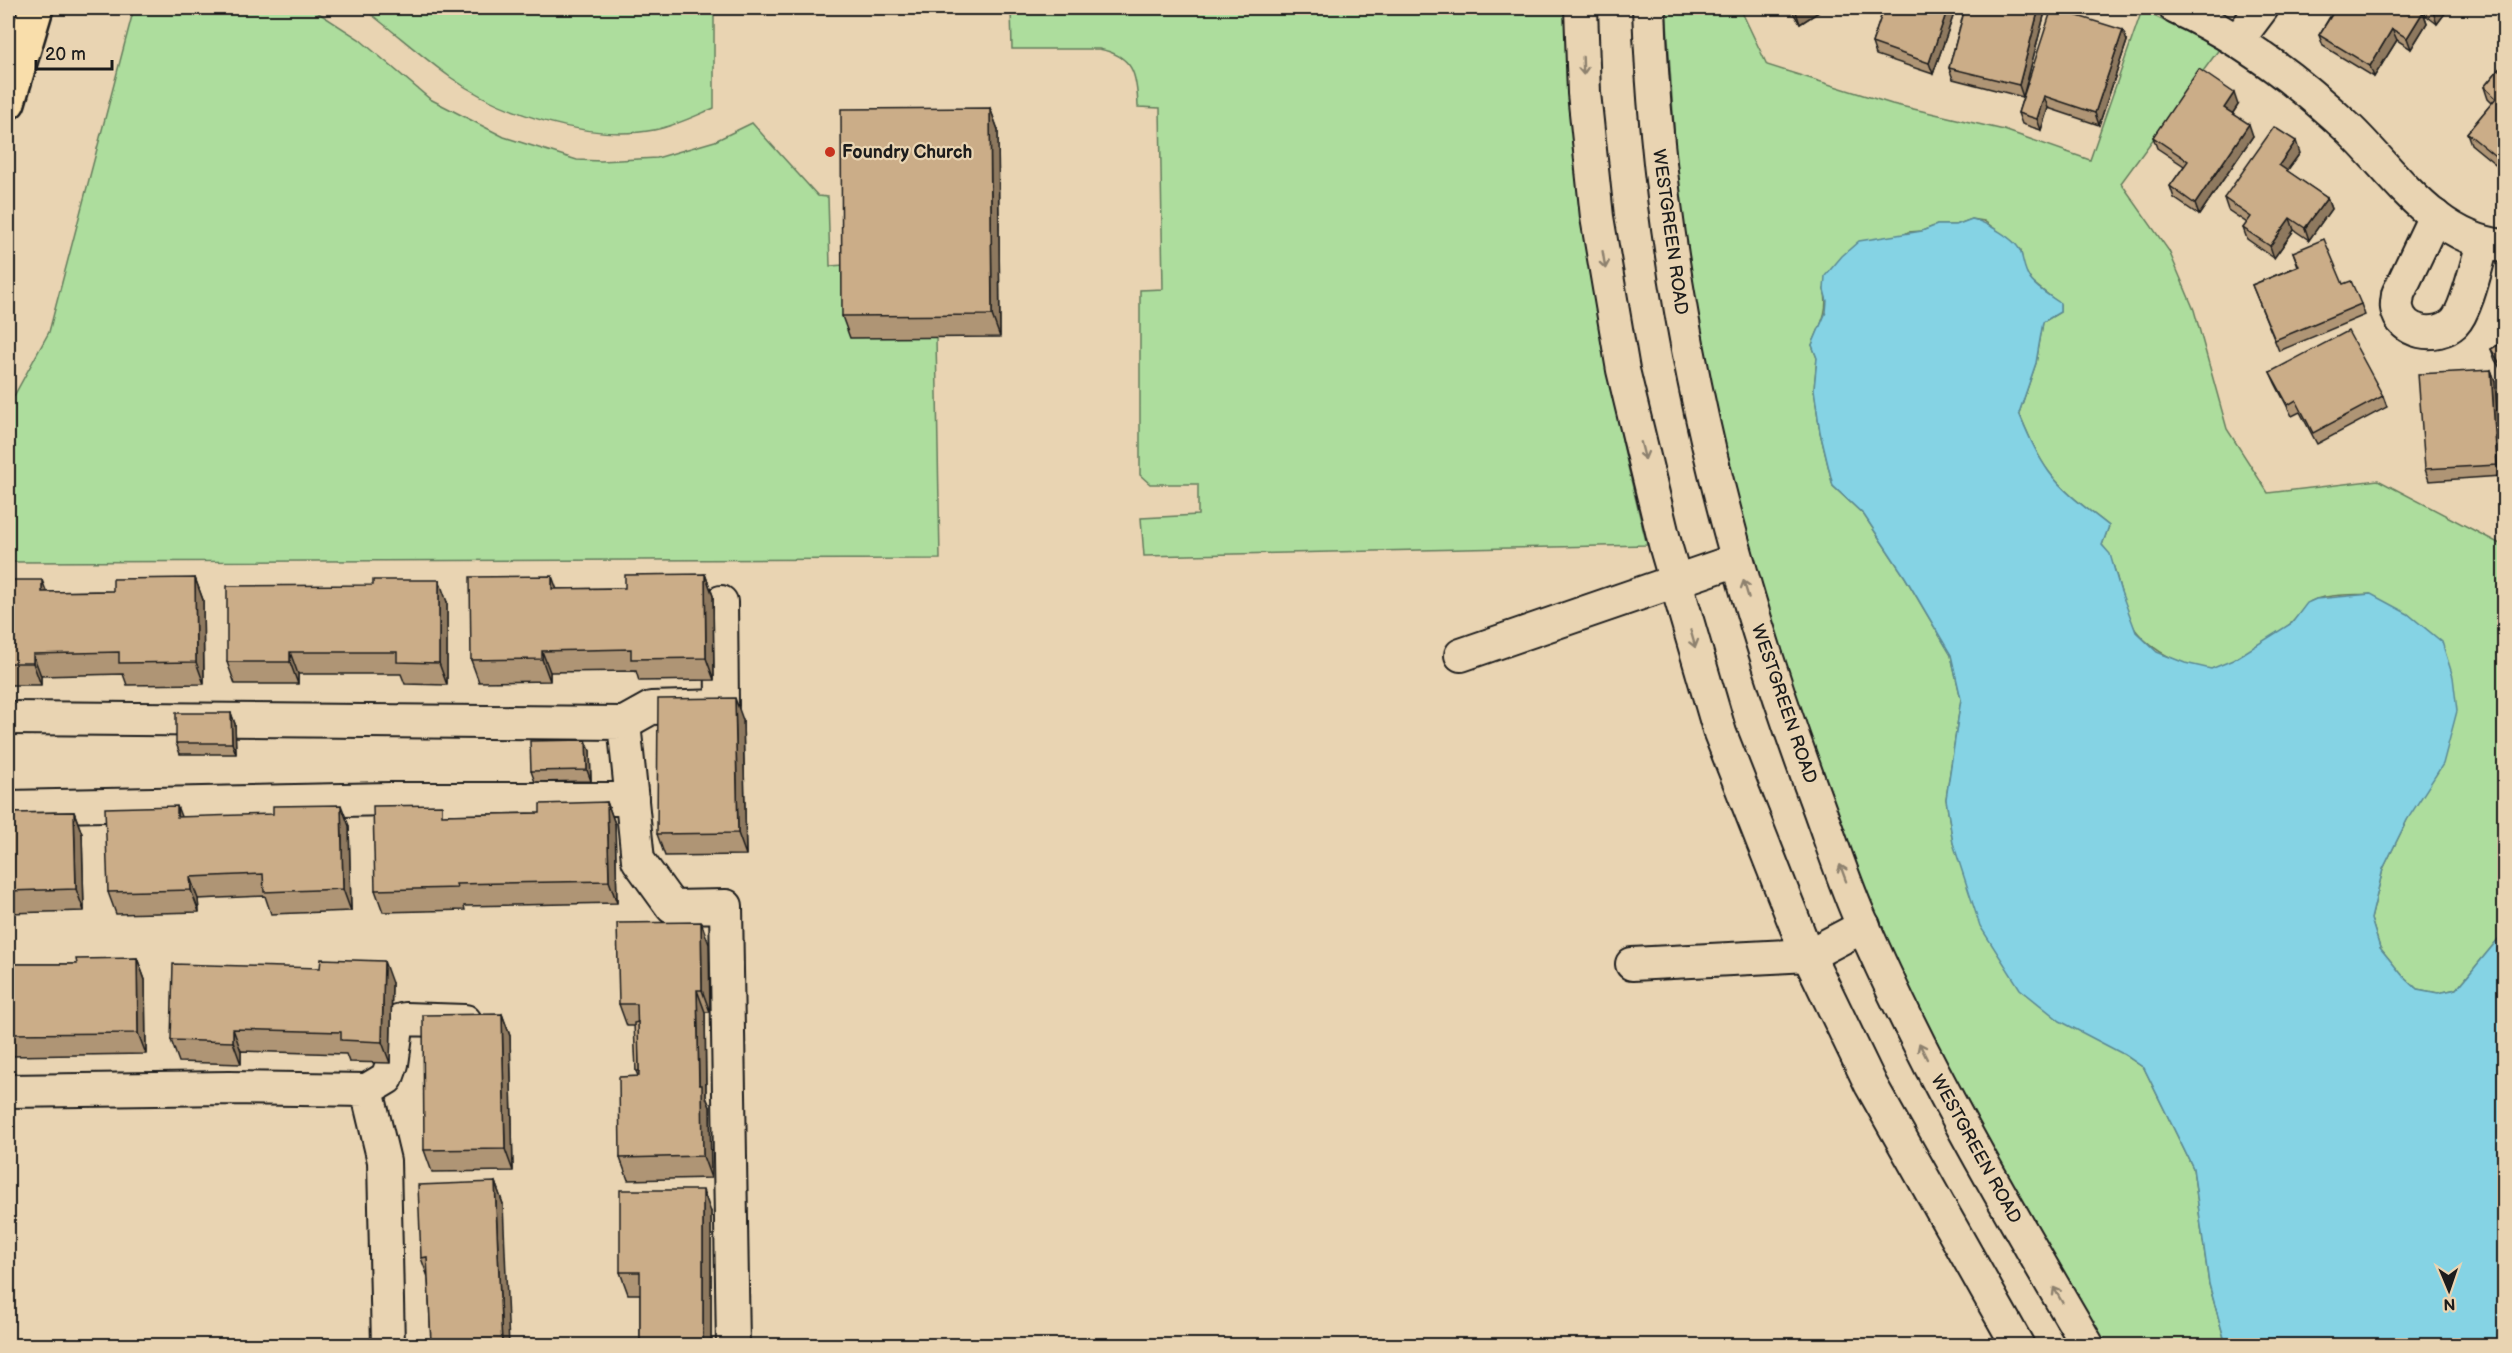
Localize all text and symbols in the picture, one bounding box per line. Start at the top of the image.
scale bar [36,33,112,71]
text: 20 m [45,44,86,65]
one-way arrow [1578,55,1589,75]
place label: Foundry Church [842,142,972,163]
marker: Foundry Church [823,145,837,159]
street label: WESTGREEN ROAD [1648,148,1692,316]
one-way arrow [1599,249,1610,269]
one-way arrow [1637,441,1649,460]
one-way arrow [1740,580,1751,599]
street label: WESTGREEN ROAD [1747,622,1821,786]
one-way arrow [1687,629,1699,648]
one-way arrow [1837,864,1848,883]
one-way arrow [1917,1043,1929,1060]
street label: WESTGREEN ROAD [1926,1071,2026,1227]
north arrow [2419,1260,2479,1320]
one-way arrow [2052,1287,2064,1304]
text: N [2443,1294,2456,1313]

